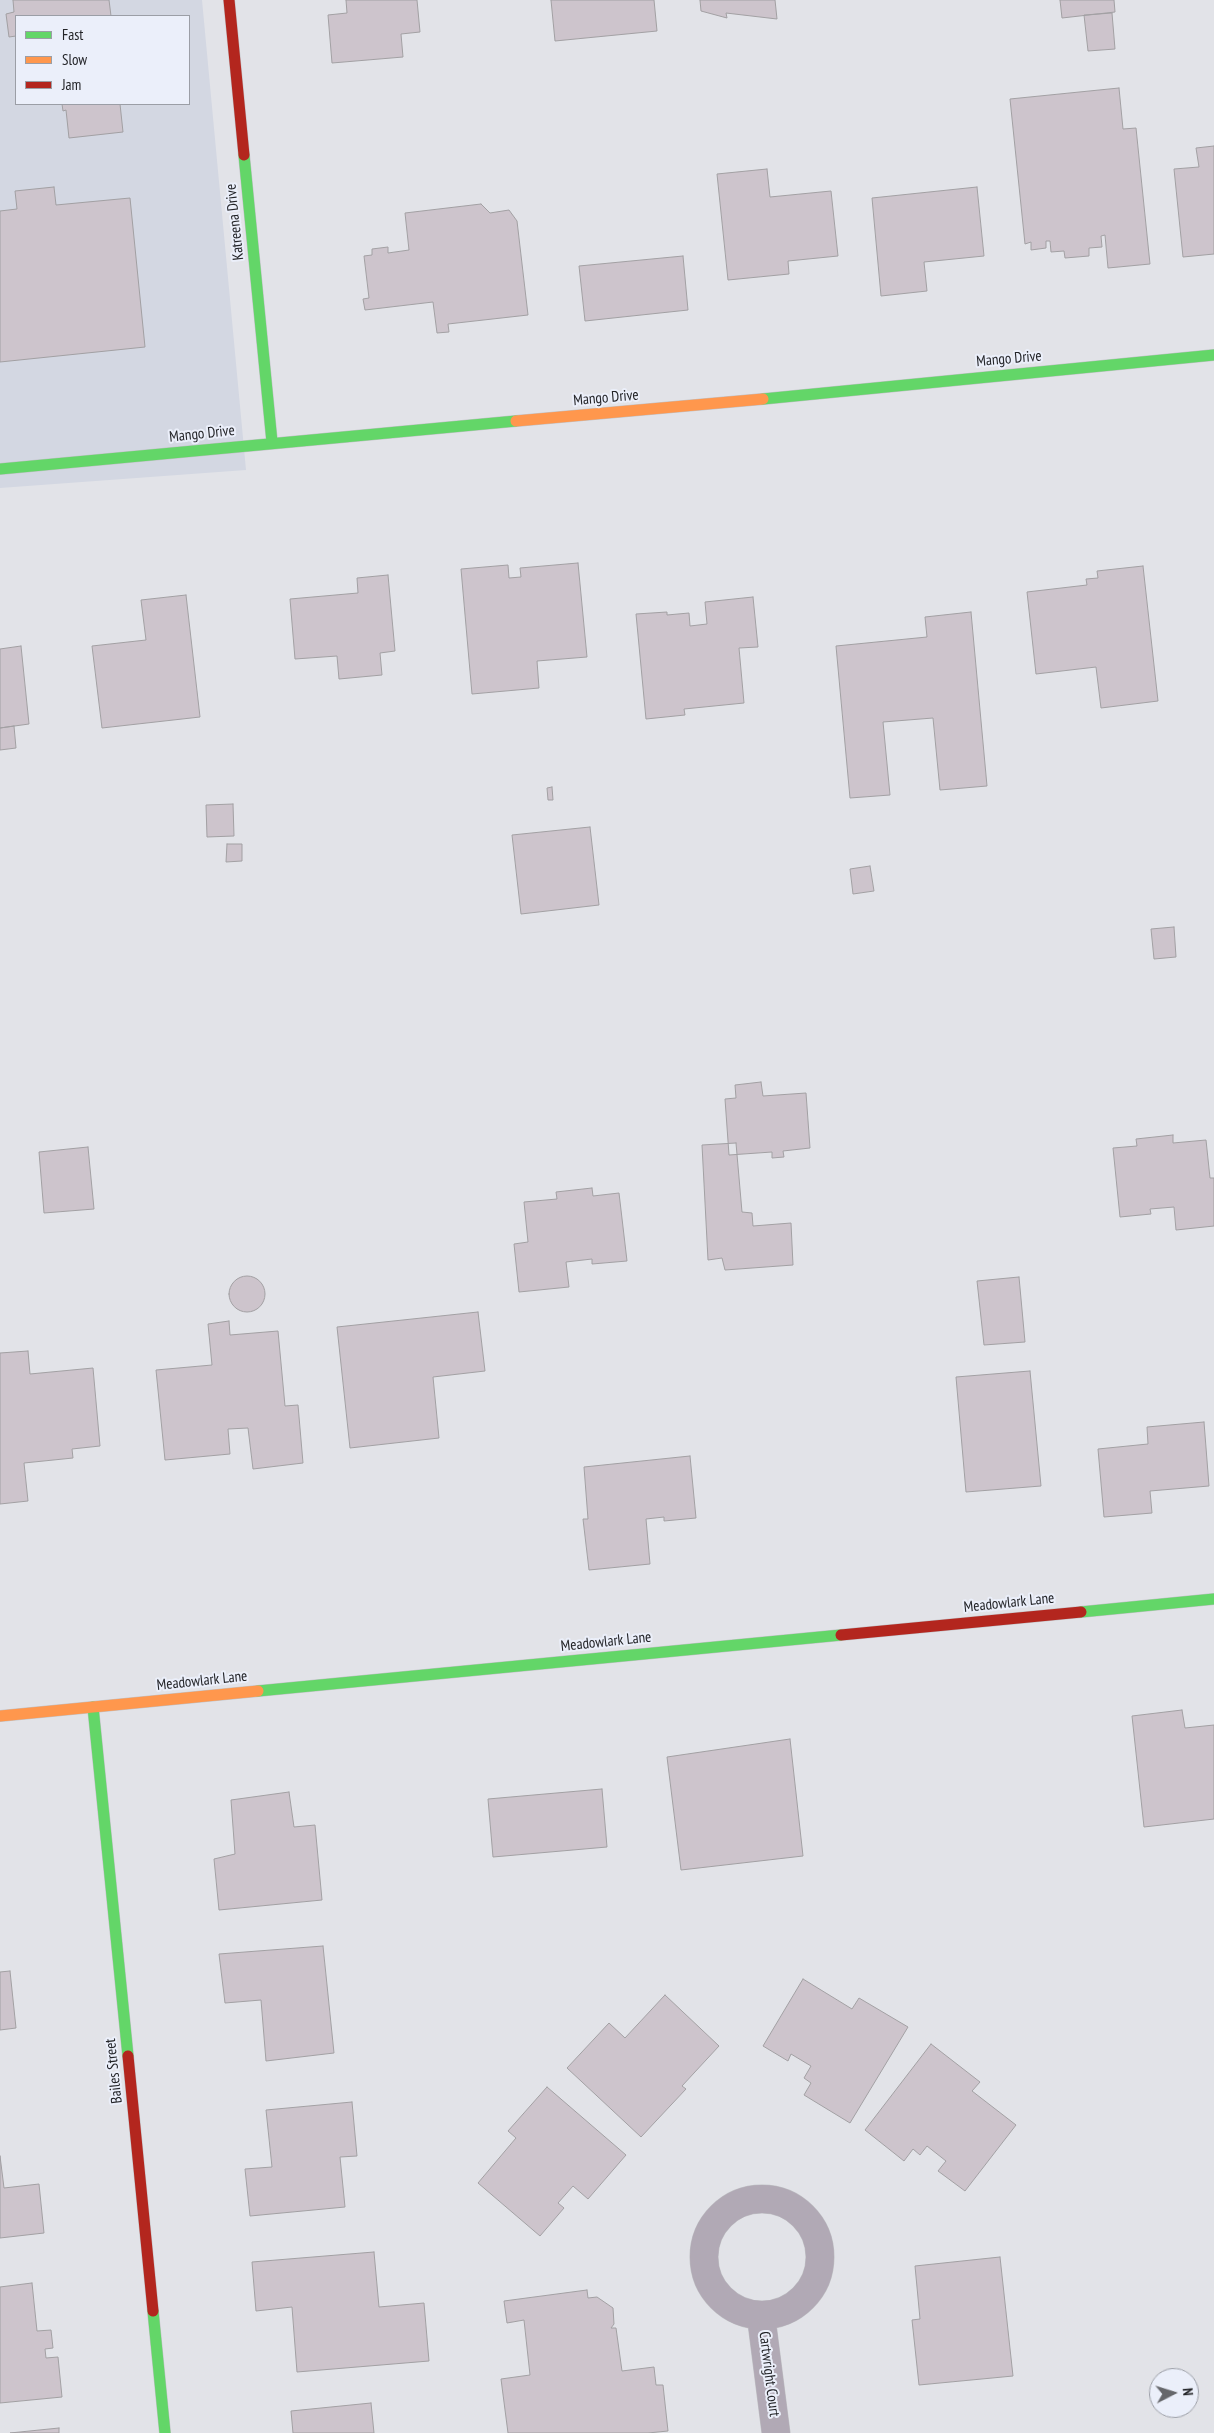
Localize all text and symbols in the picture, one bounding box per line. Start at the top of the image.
legend [15,15,190,105]
text: Fast [62,25,83,44]
text: Slow [62,50,87,69]
text: Jam [62,75,81,94]
street label: Katreena Drive [222,183,248,261]
street label: Mango Drive [976,347,1042,371]
street label: Mango Drive [573,386,639,410]
street label: Mango Drive [168,422,236,446]
street label: Meadowlark Lane [963,1589,1055,1617]
street label: Meadowlark Lane [560,1628,652,1656]
street label: Meadowlark Lane [156,1667,248,1695]
street label: Bailes Street [102,2038,126,2104]
street label: Cartwright Court [755,2330,783,2418]
north arrow [1149,2368,1199,2418]
text: N [1179,2387,1197,2396]

